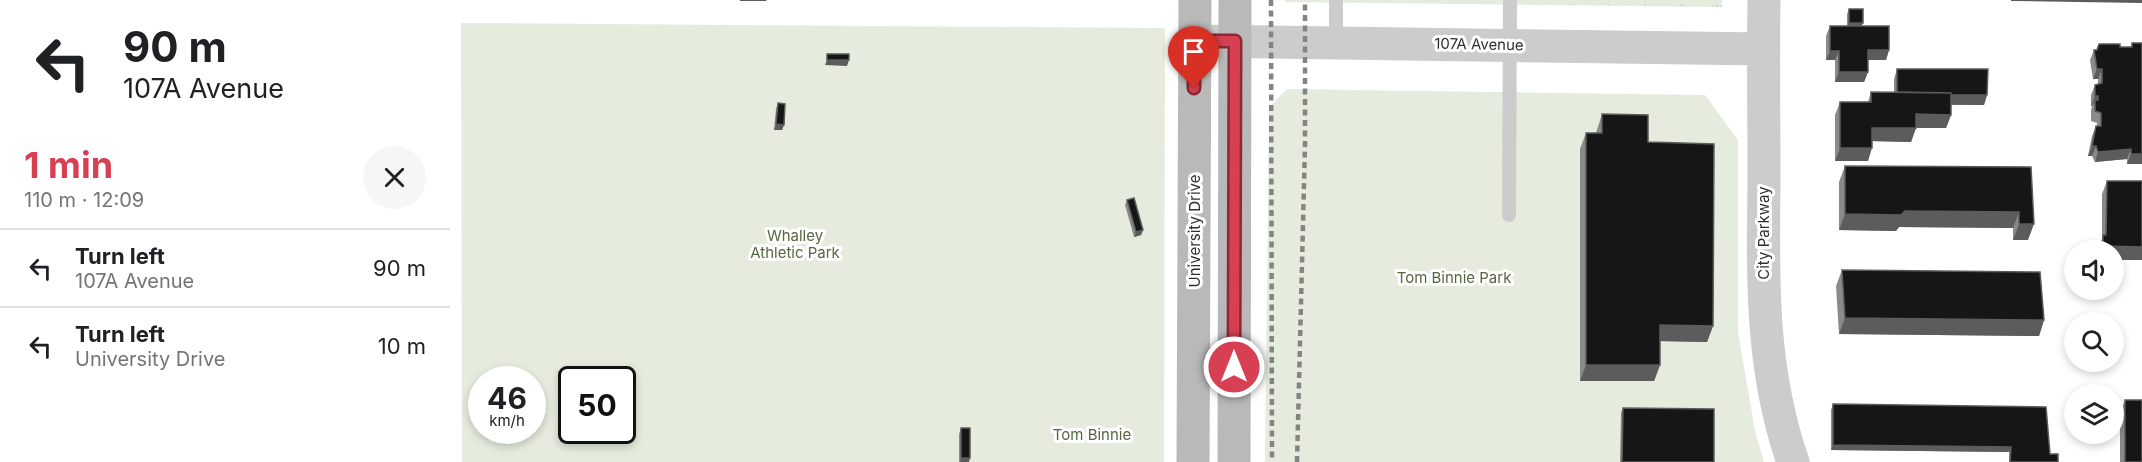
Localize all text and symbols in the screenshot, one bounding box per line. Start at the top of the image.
text: 90 m [123,21,227,72]
icon: left [24,24,102,102]
pin [1168,26,1219,88]
street label: 107A Avenue [1434,34,1524,54]
icon: arrive [1177,35,1210,68]
text: 107A Avenue [123,72,284,105]
text: 1 min [24,143,113,187]
button: close [363,146,426,209]
street label: University Drive [1185,175,1204,287]
street label: City Parkway [1754,186,1773,280]
text: 110 m · 12:09 [24,188,144,212]
park label: Whalley Athletic Park [750,226,841,262]
map controls [2064,240,2124,444]
button: sound [2064,240,2124,300]
text: Turn left [75,243,165,269]
icon: left [24,252,57,285]
text: 90 m [373,255,426,281]
park label: Tom Binnie Park [1397,268,1512,287]
text: 107A Avenue [75,269,194,293]
button: search [2064,312,2124,372]
text: Turn left [75,321,165,347]
icon: left [24,330,57,363]
text: 10 m [378,333,426,359]
position arrow [1202,335,1266,399]
text: University Drive [75,347,225,371]
speed limit sign: 50 [558,366,636,444]
text: 46 [487,380,527,416]
button: layers [2064,384,2124,444]
text: km/h [489,411,525,430]
park label: Tom Binnie [1053,425,1131,444]

